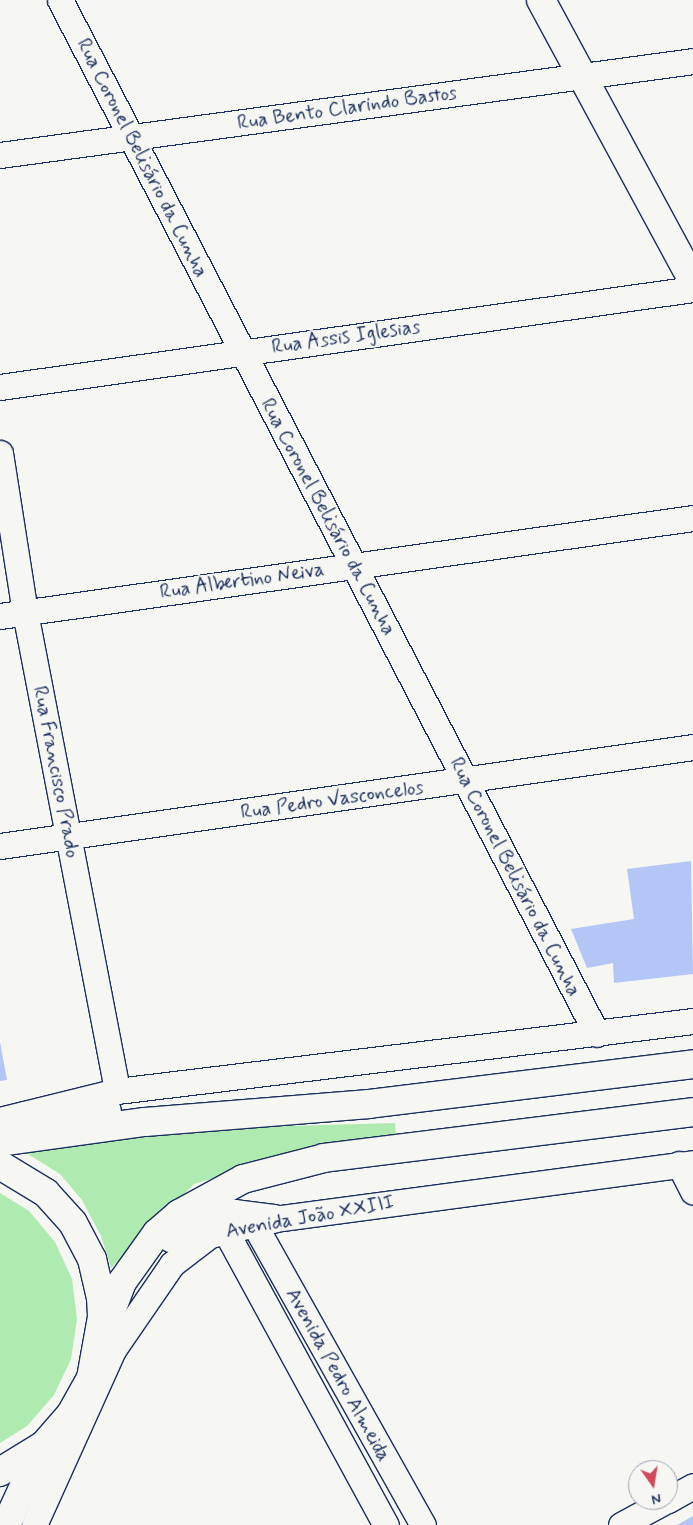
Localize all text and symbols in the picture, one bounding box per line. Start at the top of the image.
street label: Rua Coronel Belisário da Cunha [72,36,212,280]
street label: Rua Bento Clarindo Bastos [236,81,458,135]
street label: Rua Assis Iglesias [270,315,422,359]
street label: Rua Coronel Belisário da Cunha [256,396,400,638]
street label: Rua Albertino Neiva [158,558,326,604]
street label: Rua Francisco Prado [28,685,84,859]
street label: Rua Coronel Belisário da Cunha [445,755,585,999]
street label: Rua Pedro Vasconcelos [239,775,425,825]
street label: Avenida João XXIII [224,1190,396,1244]
street label: Avenida Pedro Almeida [281,1284,395,1466]
north arrow [628,1460,678,1510]
text: N [650,1489,663,1508]

